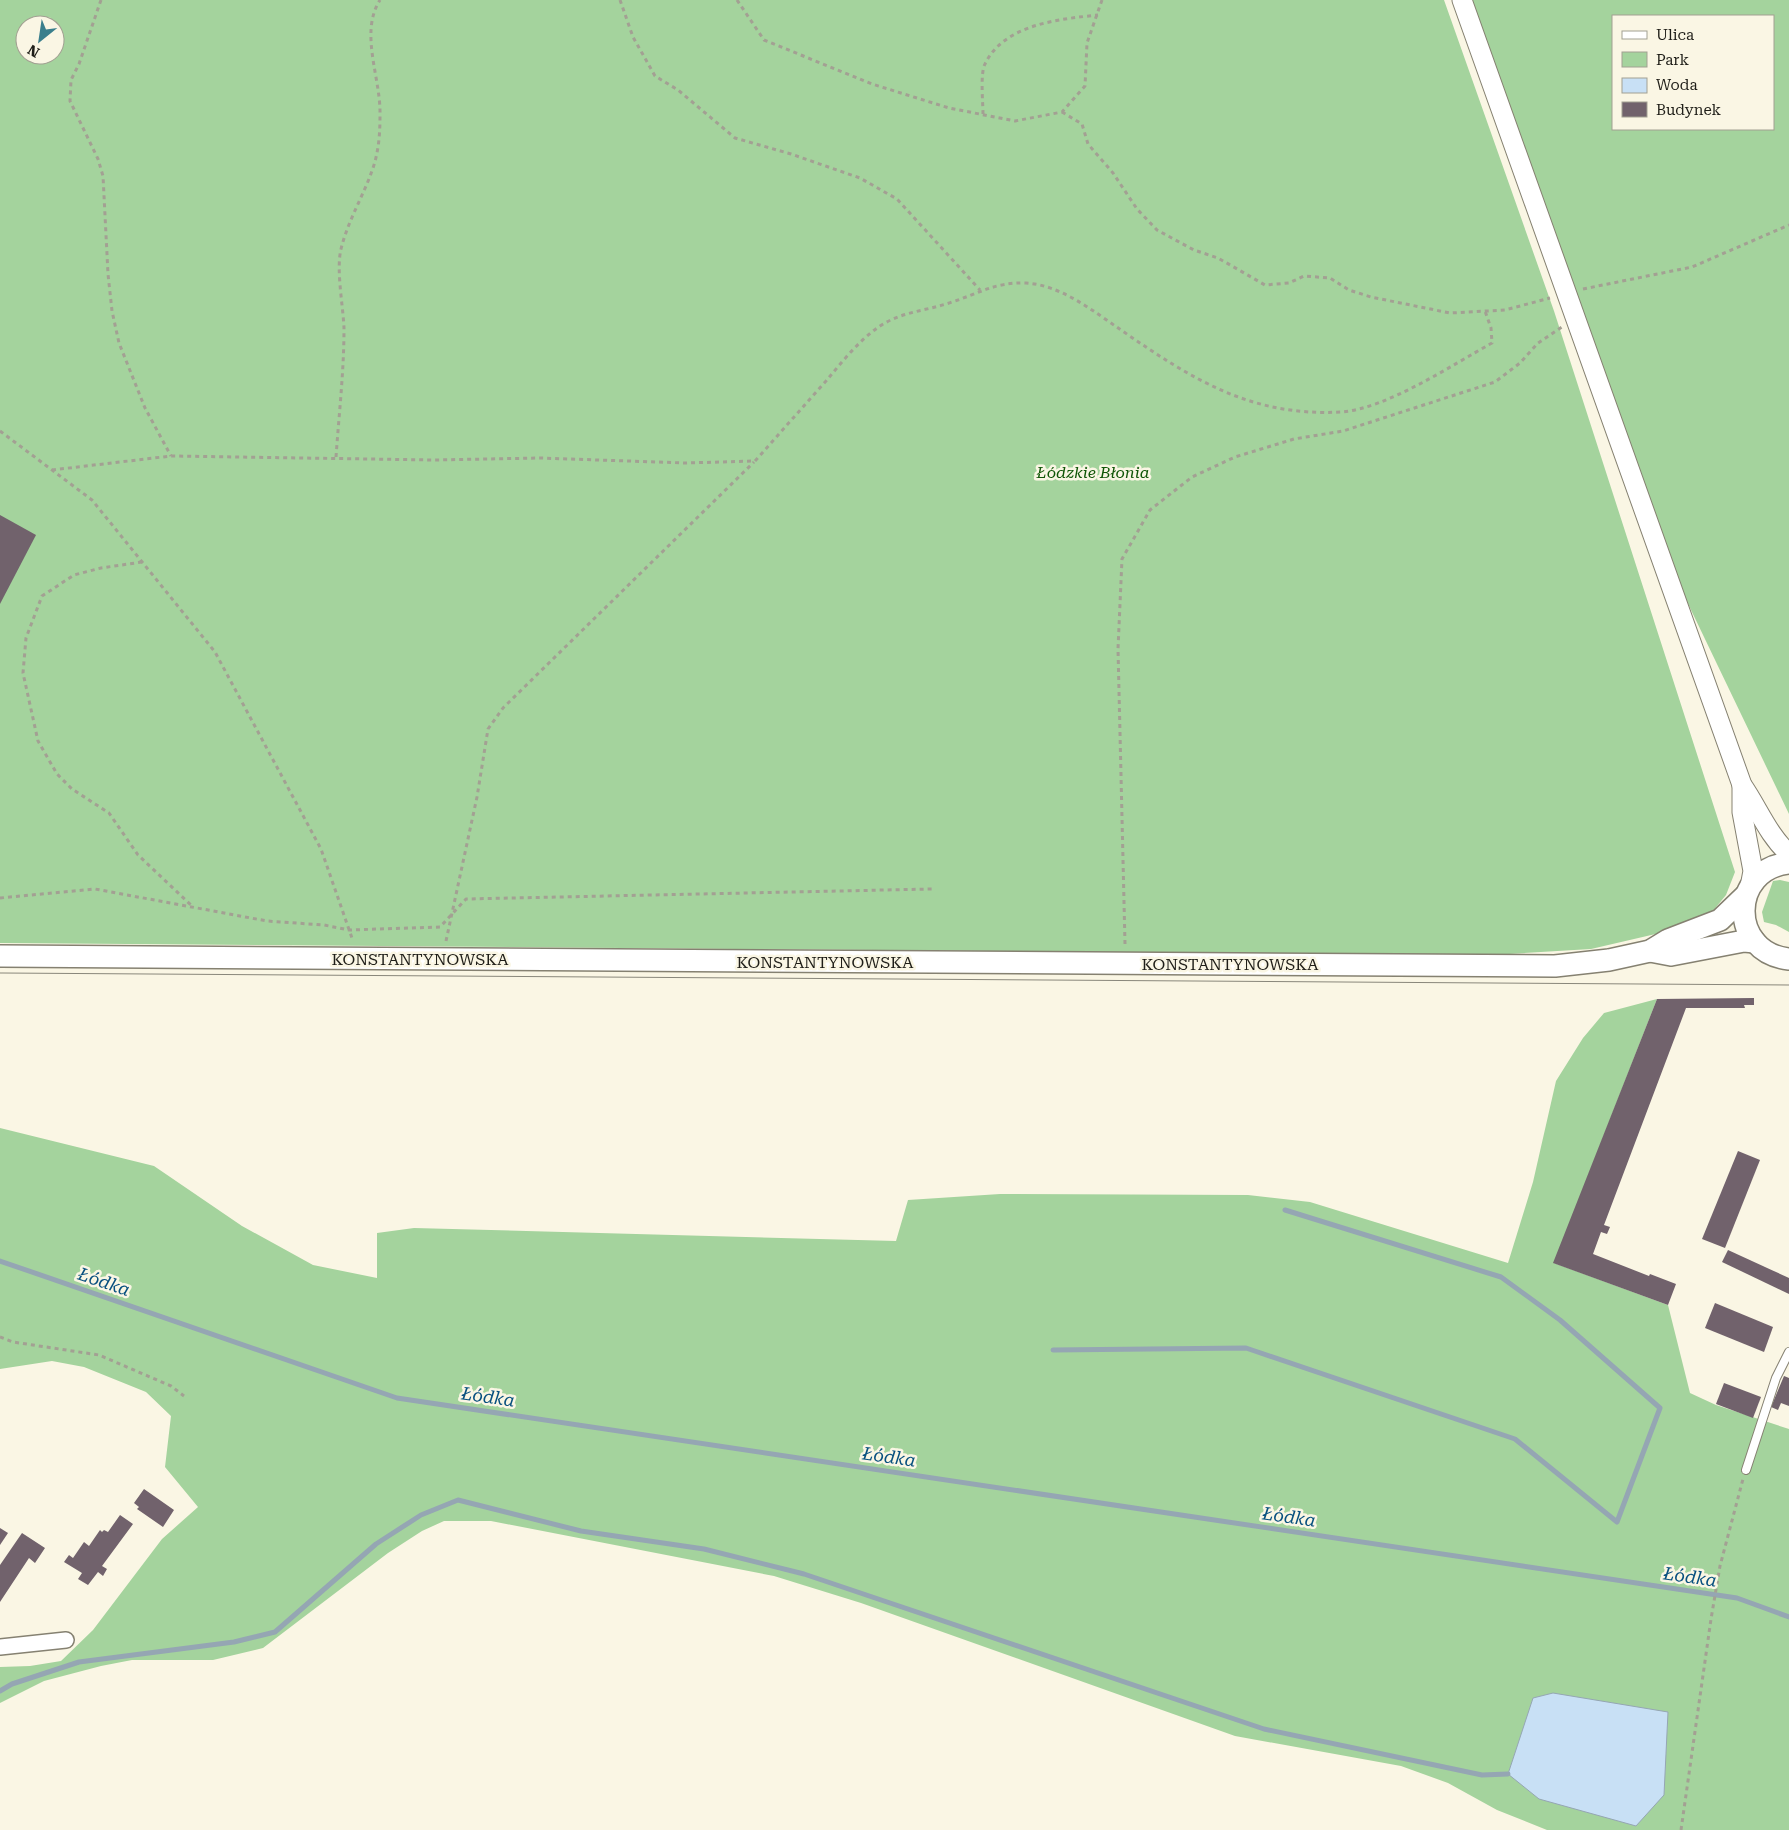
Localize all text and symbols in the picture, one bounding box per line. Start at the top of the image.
north arrow [15,15,65,65]
legend [1612,15,1774,130]
text: Ulica [1656,26,1694,44]
text: N [25,42,42,61]
text: Park [1656,51,1690,69]
text: Woda [1656,76,1698,94]
text: Budynek [1656,101,1721,119]
park label: Łódzkie Błonia [1036,463,1150,482]
street label: KONSTANTYNOWSKA [332,950,509,969]
street label: KONSTANTYNOWSKA [737,953,914,972]
street label: KONSTANTYNOWSKA [1142,955,1319,974]
water label: Łódka [74,1263,133,1300]
water label: Łódka [459,1382,516,1411]
water label: Łódka [860,1442,917,1471]
water label: Łódka [1260,1502,1317,1531]
water label: Łódka [1661,1562,1718,1591]

